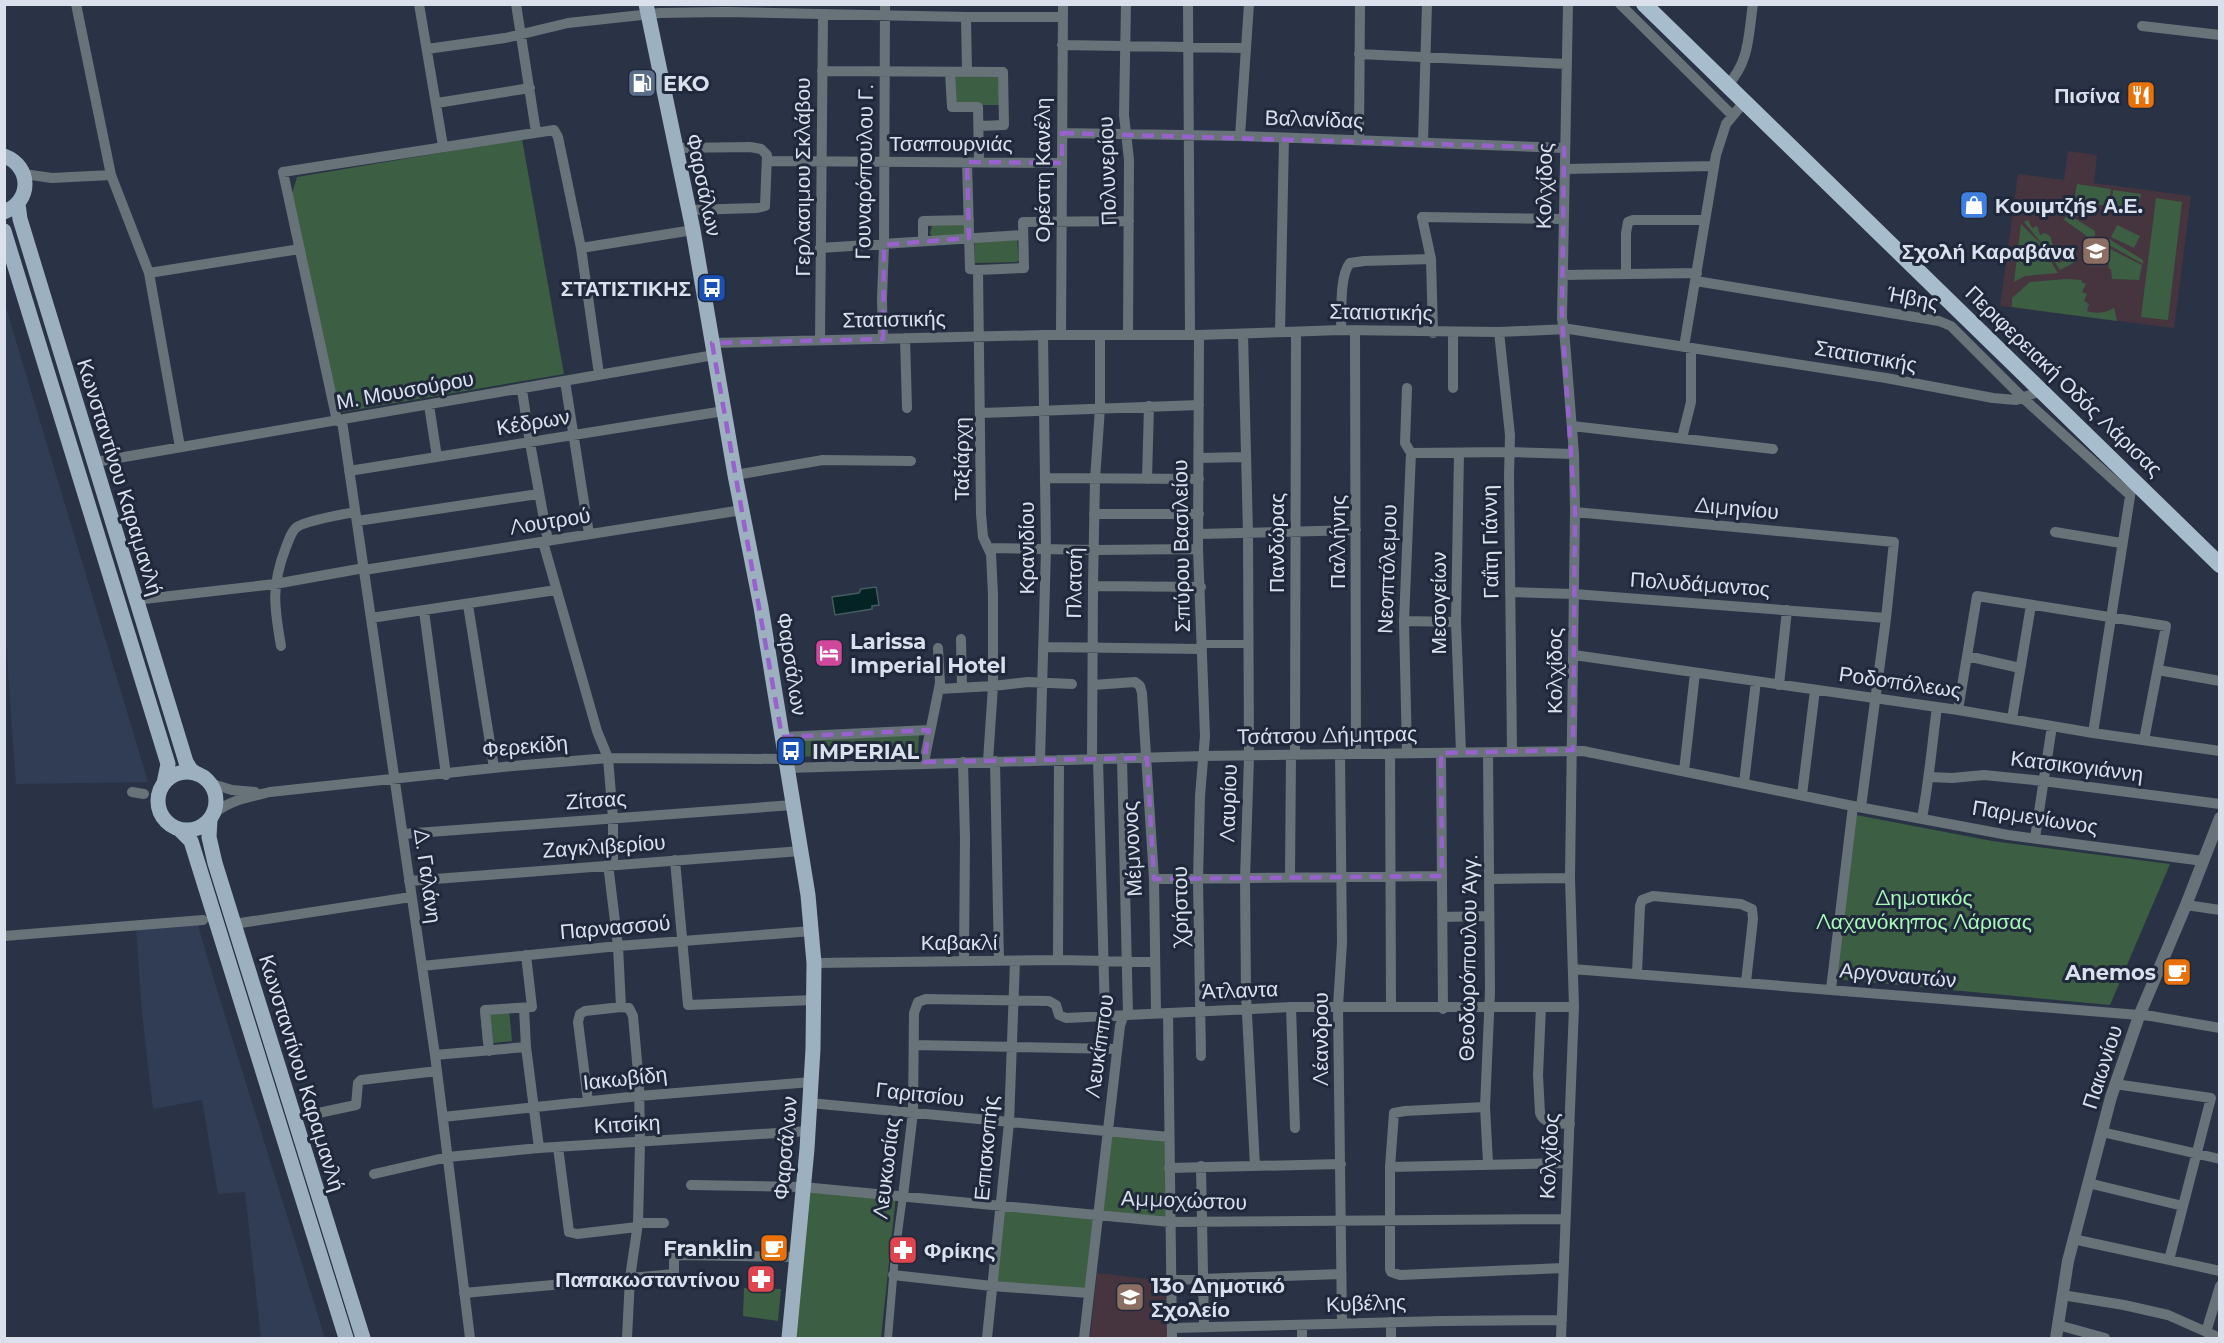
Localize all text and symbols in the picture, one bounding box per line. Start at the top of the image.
fuel station icon: EKO [626,67,658,99]
place label: EKO [663,71,710,96]
street label: Γερλασιμου Σκλάβου [790,77,815,277]
restaurant icon: Πισίνα [2125,79,2157,111]
place label: Πισίνα [2054,83,2120,108]
street label: Γουναρόπουλου Γ. [850,84,878,260]
street label: Ορέστη Κανέλη [1030,98,1055,242]
street label: Βαλανίδας [1264,105,1364,133]
street label: Πολυνερίου [1093,116,1121,226]
street label: Φαρσάλων [681,131,727,239]
street label: Τσαπουρνιάς [889,131,1013,156]
street label: Κολχίδος [1531,143,1557,229]
shop icon: Κουιμτζήs Α.Ε. [1958,189,1990,221]
place label: Κουιμτζήs Α.Ε. [1995,193,2143,218]
school or university icon: Σχολή Καραβάνα [2080,235,2112,267]
place label: Σχολή Καραβάνα [1902,239,2075,264]
bus stop icon: ΣΤΑΤΙΣΤΙΚΗΣ [696,272,728,304]
place label: ΣΤΑΤΙΣΤΙΚΗΣ [561,276,691,301]
street label: Περιφερειακή Οδός Λάρισας [1960,280,2168,482]
street label: Ήβης [1884,281,1941,315]
street label: Στατιστικής [1329,299,1433,325]
street label: Στατιστικής [842,306,946,332]
street label: Στατιστικής [1813,335,1919,377]
street label: Κωνσταντίνου Καραμανλή [72,356,168,598]
street label: Μ. Μουσούρου [334,366,476,414]
street label: Κέδρων [495,404,571,440]
street label: Ταξιάρχη [949,417,974,501]
street label: Σπύρου Βασιλείου [1167,459,1195,633]
street label: Γαΐτη Γιάννη [1477,485,1503,599]
street label: Διμηνίου [1694,492,1780,524]
street label: Πανδώρας [1264,493,1289,593]
street label: Παλλήνης [1325,495,1350,589]
street label: Λουτρού [508,502,592,540]
street label: Κρανιδίου [1014,502,1039,594]
street label: Νεοπτόλεμου [1372,504,1402,634]
street label: Πλατσή [1061,547,1087,619]
street label: Μεσογείων [1426,552,1451,654]
street label: Πολυδάμαντος [1629,567,1771,601]
street label: Φαρσάλων [772,611,812,717]
street label: Κολχίδος [1542,628,1567,714]
place label: Larissa Imperial Hotel [850,629,1006,678]
hotel icon: Larissa Imperial Hotel [813,637,845,669]
street label: Ροδοπόλεως [1837,661,1963,703]
street label: Τσάτσου Δήμητρας [1237,721,1417,749]
street label: Φερεκίδη [481,730,569,762]
bus stop icon: IMPERIAL [775,735,807,767]
place label: IMPERIAL [812,739,920,764]
street label: Κατσικογιάννη [2009,745,2145,787]
street label: Λαυρίου [1214,764,1242,842]
street label: Ζίτσας [565,785,627,815]
street label: Παρμενίωνος [1970,795,2100,839]
street label: Μέμνονος [1117,801,1147,897]
street label: Δ. Γαλάνη [409,827,447,925]
street label: Ζαγκλιβερίου [542,829,666,863]
street label: Θεοδωρόπουλου Άγγ. [1454,855,1482,1061]
street label: Χρήστου [1167,866,1193,949]
park label: Δημοτικός Λαχανόκηπος Λάρισας [1816,885,2032,934]
street label: Παρνασσού [559,910,671,944]
street label: Καβακλί [921,930,998,955]
street label: Κωνσταντίνου Καραμανλή [254,952,350,1194]
cafe icon: Anemos [2161,956,2193,988]
street label: Αργοναυτών [1839,957,1957,993]
place label: Anemos [2064,960,2156,985]
street label: Άτλαντα [1201,976,1279,1004]
street label: Λέανδρου [1308,992,1333,1086]
street label: Λευκίππου [1079,993,1119,1099]
street label: Παιωνίου [2077,1022,2127,1112]
street label: Ιακωβίδη [582,1061,668,1095]
street label: Γαριτσίου [874,1077,966,1111]
street label: Επισκοπής [969,1094,1003,1202]
street label: Φαρσάλων [768,1095,802,1201]
street label: Κιτσίκη [593,1110,661,1138]
street label: Κολχίδος [1534,1112,1564,1200]
street label: Λευκωσίας [867,1116,905,1220]
street label: Αμμοχώστου [1121,1185,1247,1215]
cafe icon: Franklin [758,1232,790,1264]
pharmacy icon: Φρίκης [887,1234,919,1266]
place label: Franklin [663,1236,753,1261]
place label: Φρίκης [924,1238,996,1263]
pharmacy icon: Παπακωσταντίνου [745,1263,777,1295]
place label: Παπακωσταντίνου [555,1267,740,1292]
place label: 13ο Δημοτικό Σχολείο [1151,1273,1285,1322]
school or university icon: 13ο Δημοτικό Σχολείο [1114,1281,1146,1313]
street label: Κυβέλης [1326,1289,1406,1317]

